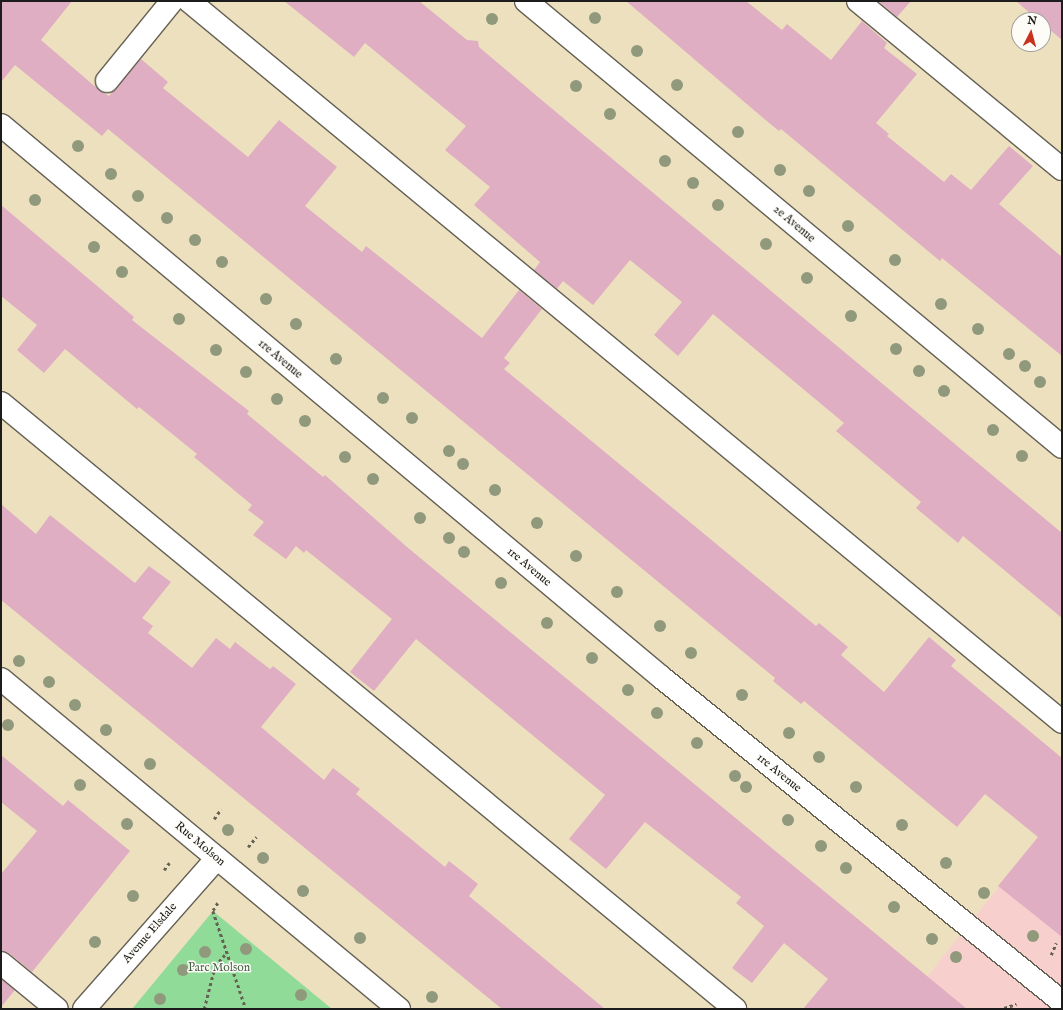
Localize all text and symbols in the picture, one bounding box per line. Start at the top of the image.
north arrow [1011,12,1051,52]
text: N [1027,14,1038,29]
street label: 2e Avenue [770,202,818,246]
street label: 1re Avenue [255,336,305,382]
street label: 1re Avenue [504,544,554,590]
street label: 1re Avenue [754,751,804,795]
street label: Rue Molson [172,819,228,869]
street label: Avenue Elsdale [120,900,180,966]
park label: Parc Molson [188,961,250,975]

